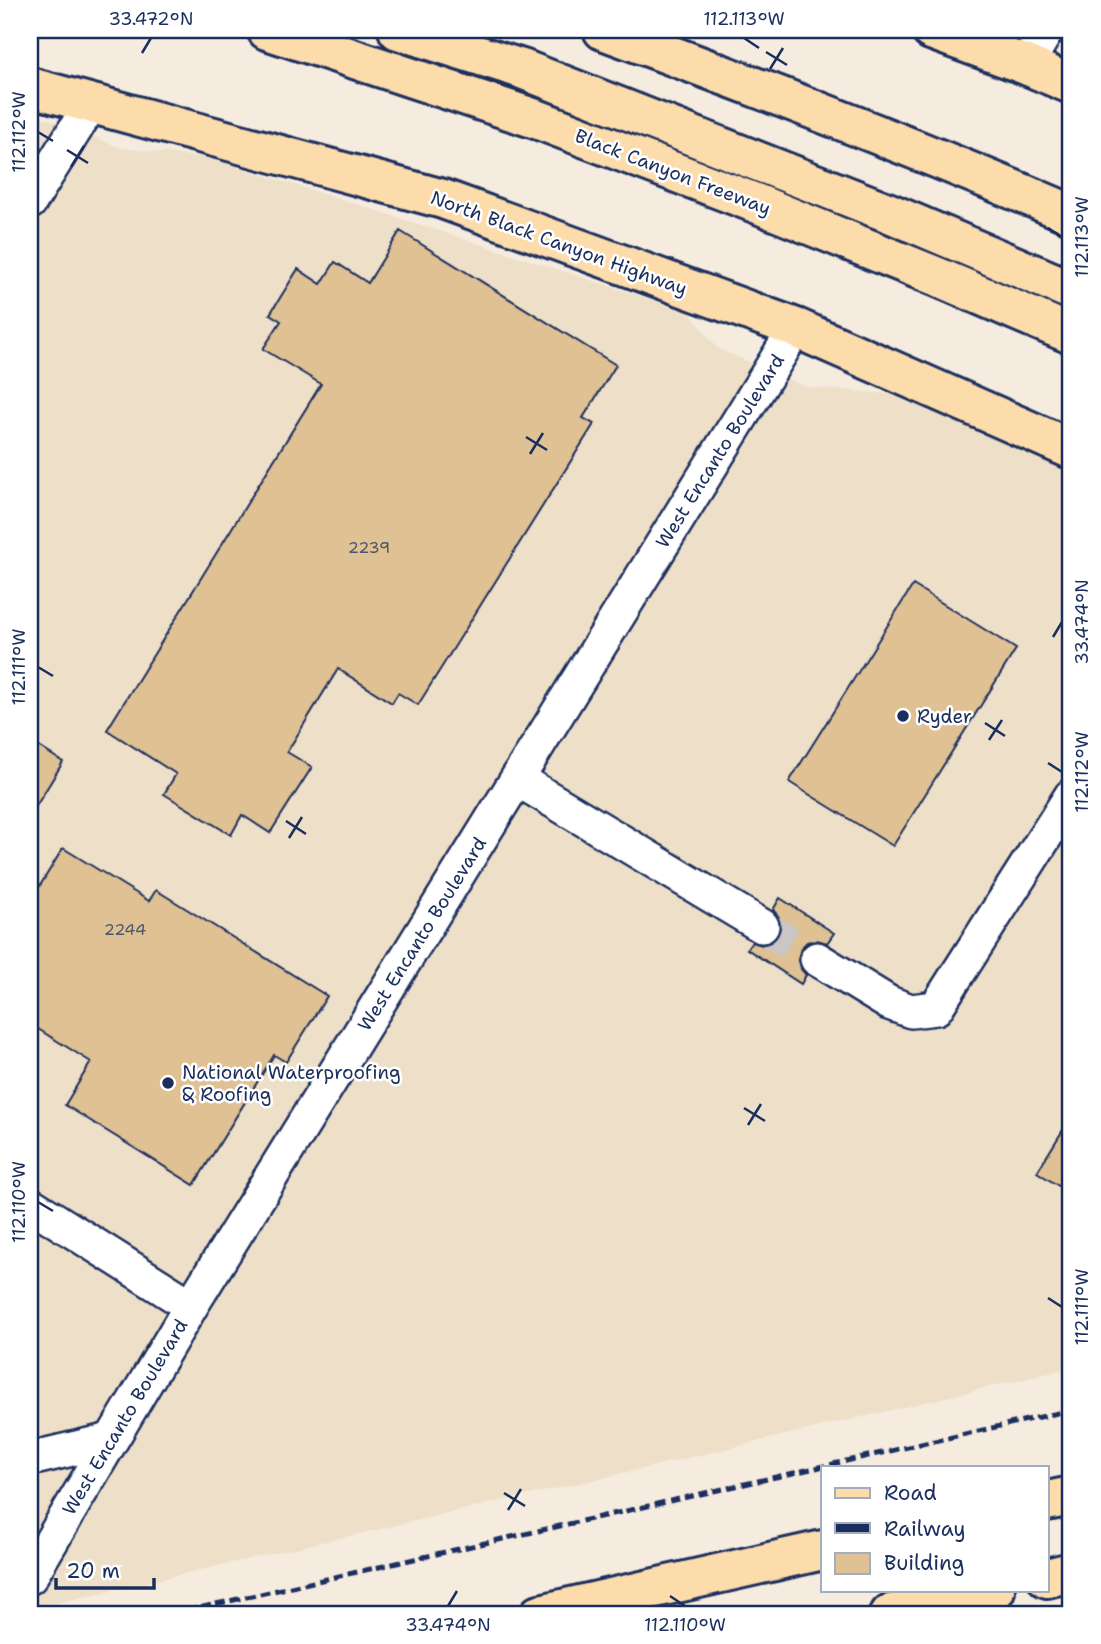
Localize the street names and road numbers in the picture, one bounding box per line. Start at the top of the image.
street label: Black Canyon Freeway [571,123,775,221]
street label: North Black Canyon Highway [427,185,691,301]
street label: West Encanto Boulevard [650,349,790,553]
street label: West Encanto Boulevard [352,832,492,1036]
street label: West Encanto Boulevard [57,1314,193,1520]

